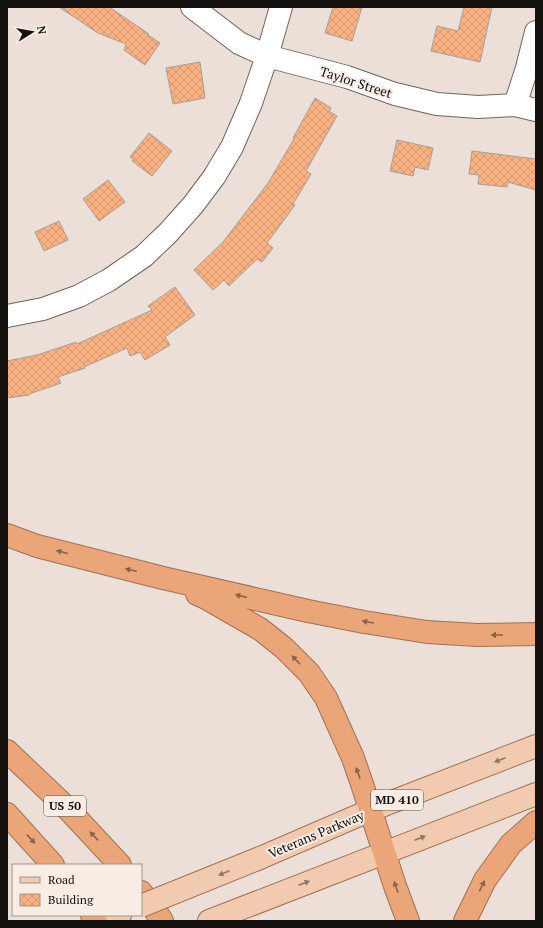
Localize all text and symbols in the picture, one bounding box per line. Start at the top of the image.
north arrow [12,12,52,52]
text: N [34,25,50,36]
street label: Taylor Street [318,62,394,102]
one-way arrow [56,549,68,555]
one-way arrow [125,567,137,573]
one-way arrow [234,592,247,598]
one-way arrow [362,619,374,625]
one-way arrow [491,631,503,638]
one-way arrow [291,655,301,665]
one-way arrow [493,757,505,763]
one-way arrow [355,767,361,779]
road number: MD 410 [371,790,423,810]
road number: US 50 [44,796,86,816]
street label: Veterans Parkway [265,806,367,862]
one-way arrow [89,831,98,841]
one-way arrow [26,834,35,844]
one-way arrow [415,835,427,841]
legend [12,864,142,916]
one-way arrow [218,870,230,876]
text: Road [48,872,75,887]
one-way arrow [299,880,311,886]
one-way arrow [392,880,398,892]
one-way arrow [479,880,486,892]
text: Building [48,892,94,907]

